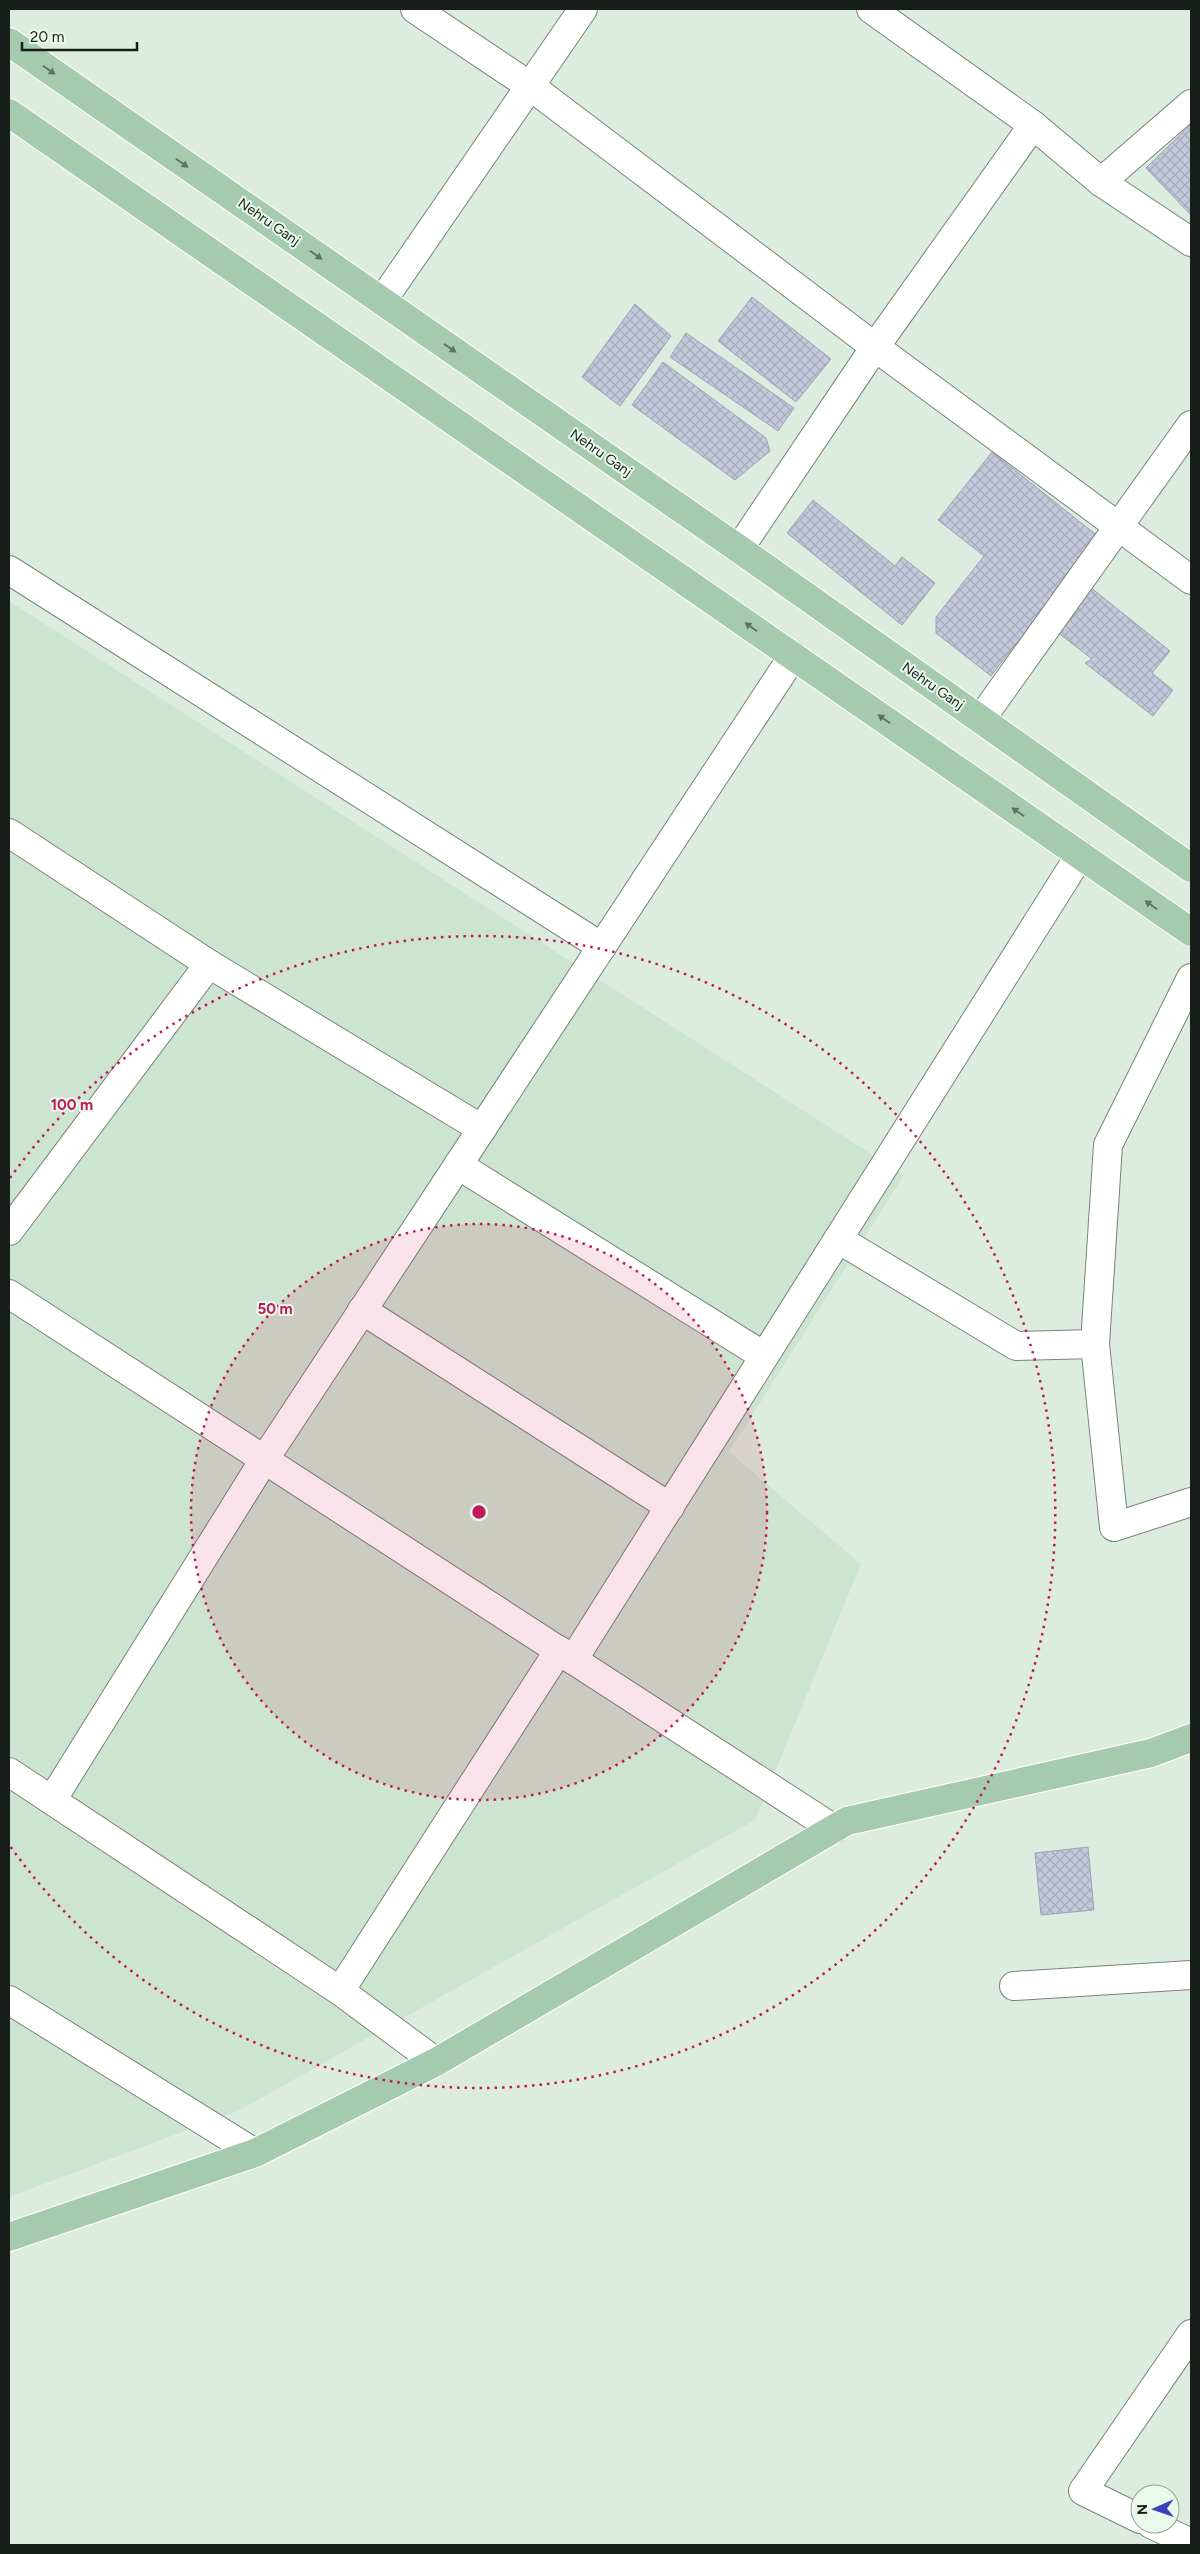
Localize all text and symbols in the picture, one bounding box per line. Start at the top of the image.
scale bar [22,20,138,52]
text: 20 m [30,28,64,46]
one-way arrow [42,65,56,75]
one-way arrow [176,158,189,168]
street label: Nehru Ganj [235,194,303,250]
one-way arrow [309,250,323,260]
one-way arrow [443,343,456,353]
street label: Nehru Ganj [567,425,635,481]
one-way arrow [744,622,757,632]
street label: Nehru Ganj [899,658,967,714]
one-way arrow [877,714,891,724]
one-way arrow [1011,807,1024,817]
one-way arrow [1144,900,1158,910]
text: 100 m [51,1096,93,1114]
text: 50 m [257,1300,293,1318]
centre of rings [470,1503,488,1521]
north arrow [1130,2484,1180,2534]
text: N [1134,2504,1151,2515]

